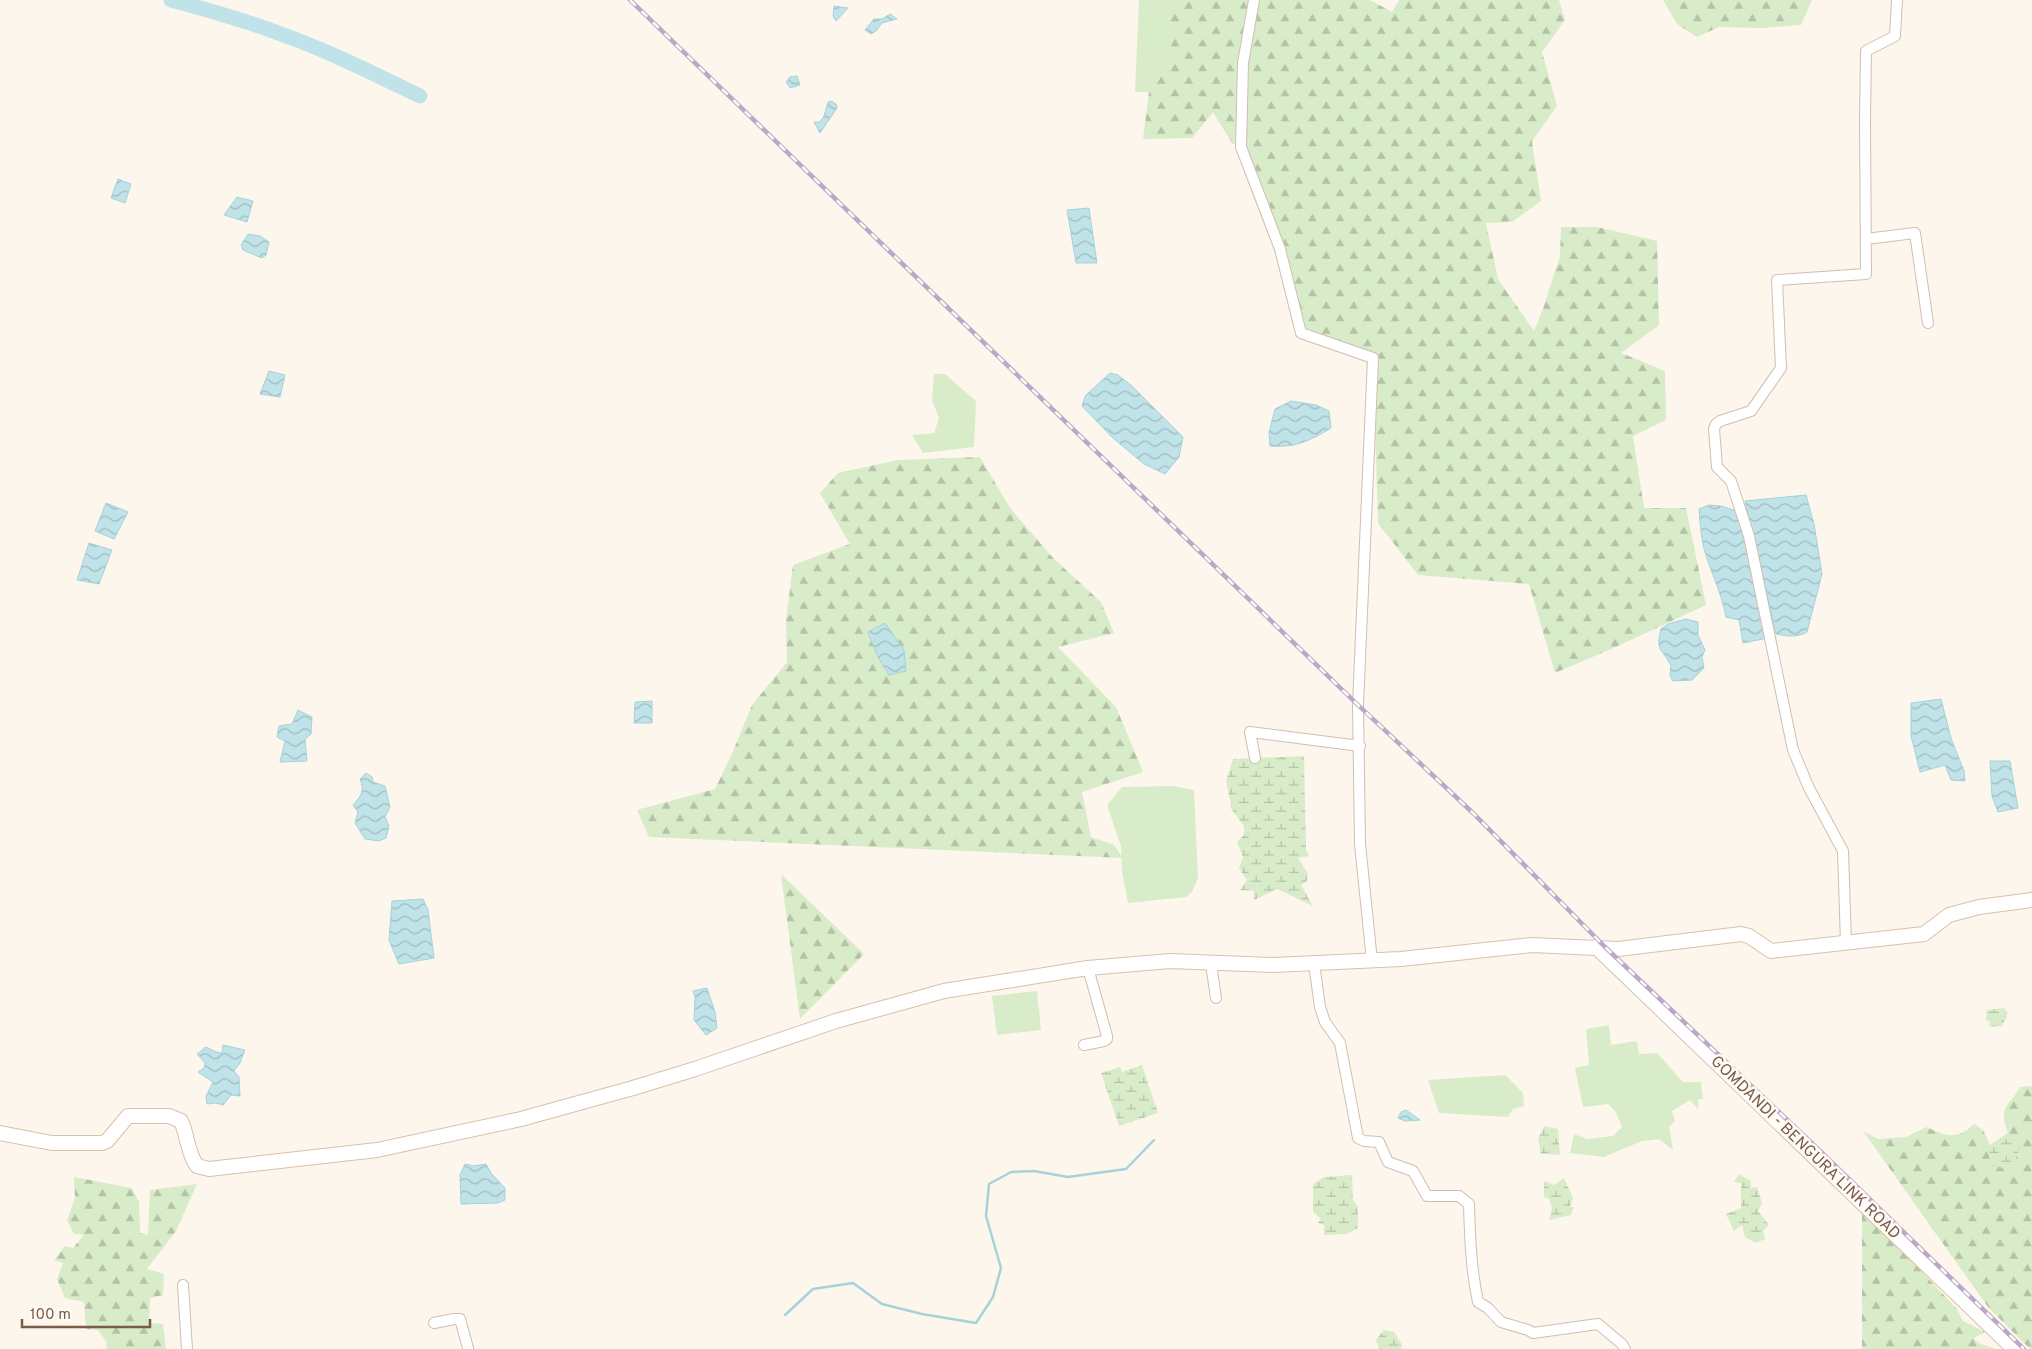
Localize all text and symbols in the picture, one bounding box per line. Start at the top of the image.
street label: GOMDANDI - BENGURA LINK ROAD [1706,1052,1904,1244]
scale bar [22,1296,150,1328]
text: 100 m [30,1306,71,1325]

